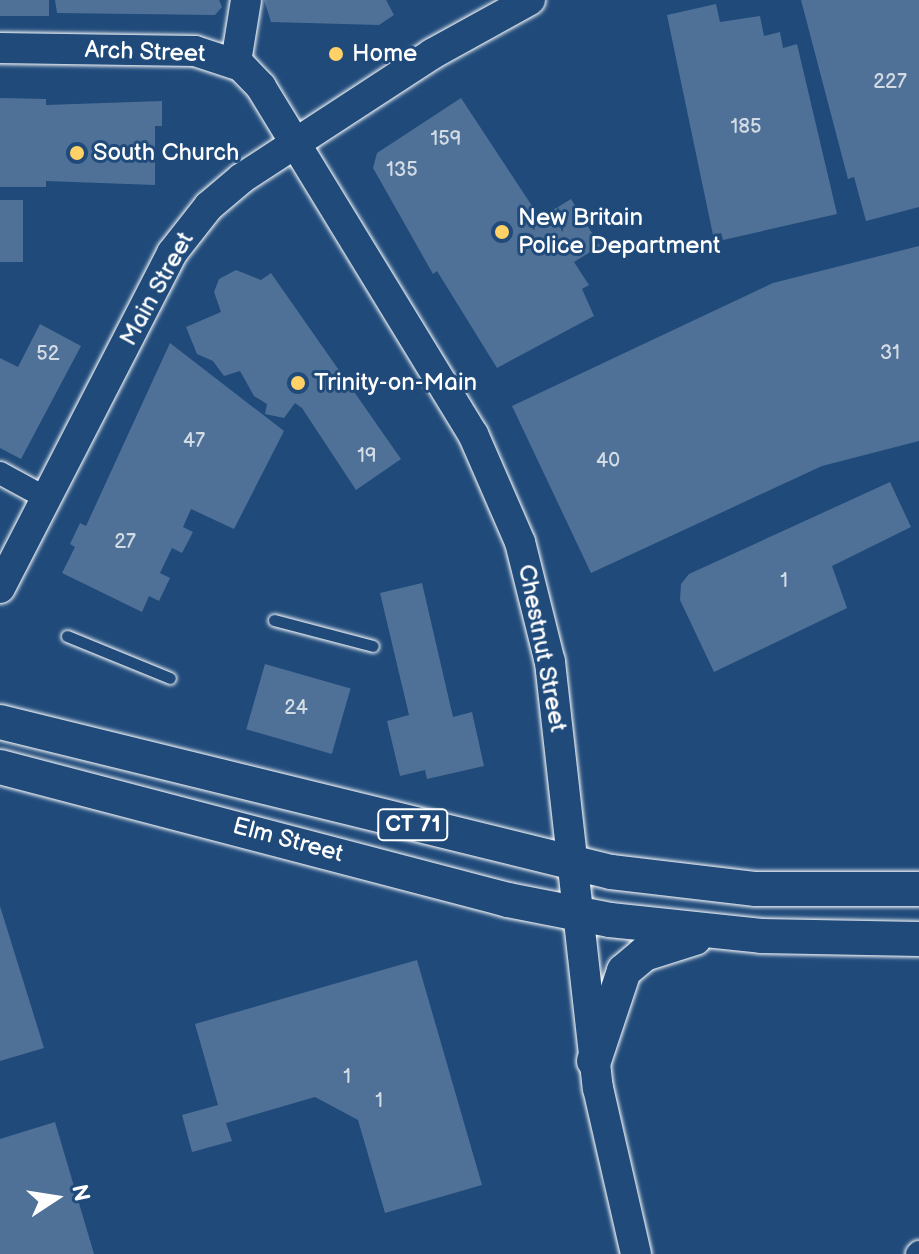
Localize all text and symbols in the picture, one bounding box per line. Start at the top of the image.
street label: Arch Street [84,35,206,69]
place label: Home [352,40,417,68]
marker: Home [327,45,345,63]
house number: 227 [873,70,907,94]
house number: 185 [731,115,761,139]
house number: 159 [431,127,461,151]
place label: South Church [93,139,239,167]
marker: South Church [68,144,86,162]
house number: 135 [386,158,418,182]
place label: New Britain Police Department [518,204,720,260]
marker: New Britain Police Department [493,223,511,241]
street label: Main Street [114,227,200,351]
house number: 31 [880,341,900,365]
house number: 52 [36,342,60,366]
place label: Trinity-on-Main [314,369,477,397]
marker: Trinity-on-Main [289,374,307,392]
house number: 47 [183,429,205,453]
house number: 19 [357,444,377,468]
house number: 40 [596,449,620,473]
house number: 27 [114,530,136,554]
street label: Chestnut Street [512,562,572,734]
house number: 1 [780,569,788,593]
house number: 24 [284,696,308,720]
road number: CT 71 [377,807,449,843]
street label: Elm Street [230,811,346,869]
house number: 1 [343,1065,351,1089]
house number: 1 [375,1089,383,1113]
north arrow [16,1158,96,1238]
text: N [65,1182,95,1204]

